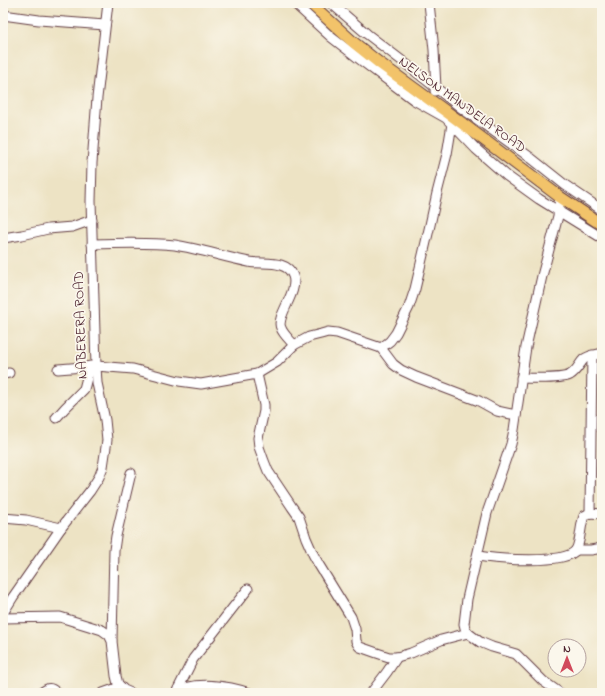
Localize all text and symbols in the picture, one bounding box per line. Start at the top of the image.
street label: NELSON MANDELA ROAD [394,52,530,158]
street label: NABERERA ROAD [69,271,93,379]
north arrow [547,638,587,678]
text: N [563,641,571,657]

